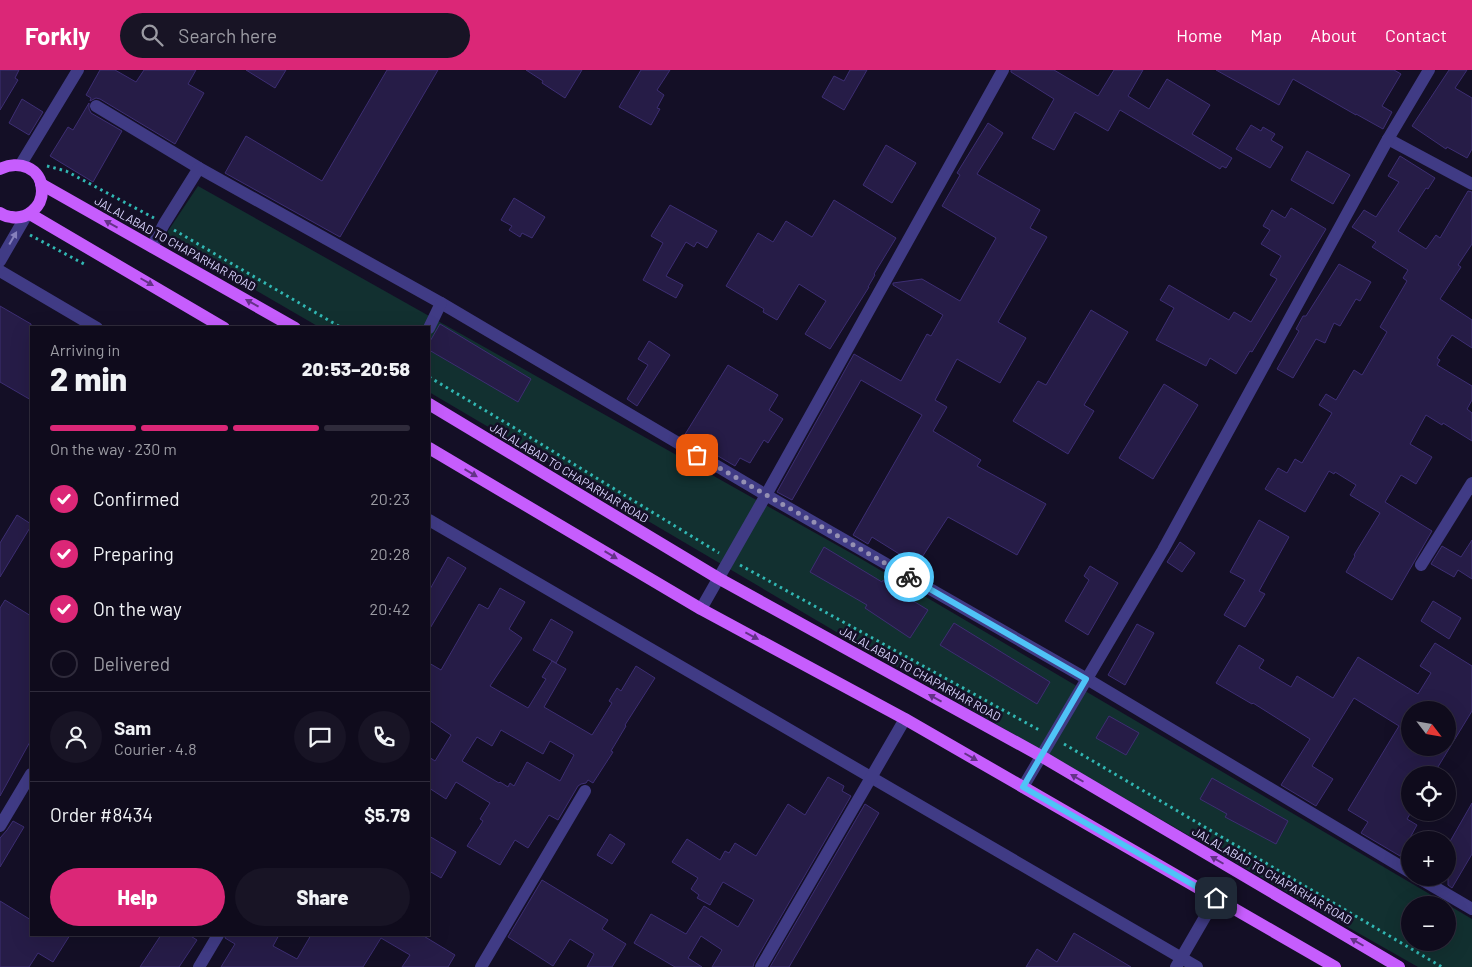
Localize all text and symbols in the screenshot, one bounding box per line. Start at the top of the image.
search box [120,13,470,58]
text: Forkly [25,21,90,50]
icon: search [138,21,166,49]
text: Search here [178,24,277,47]
text: Home [1176,24,1222,46]
text: Map [1250,24,1282,46]
text: About [1310,24,1357,46]
text: Contact [1385,24,1447,46]
street label: JALALABAD TO CHAPARHAR ROAD [92,193,259,293]
one-way arrow [103,220,118,228]
one-way arrow [9,231,17,246]
one-way arrow [141,278,154,287]
one-way arrow [246,299,259,308]
text: Arriving in [50,340,120,359]
text: 20:53–20:58 [302,357,410,380]
text: 2 min [50,359,127,397]
street label: JALALABAD TO CHAPARHAR ROAD [488,419,651,525]
pin [676,434,718,476]
text: On the way · 230 m [50,439,177,458]
icon: bag [683,441,711,469]
one-way arrow [464,468,477,477]
icon: check [50,485,78,513]
text: Confirmed [93,487,180,510]
text: 20:23 [370,489,410,508]
icon: check [50,540,78,568]
text: Preparing [93,542,174,565]
text: 20:28 [370,544,410,563]
one-way arrow [604,551,617,560]
courier [884,552,934,602]
icon: bike [895,563,923,591]
icon: check [50,595,78,623]
text: On the way [93,597,182,620]
text: 20:42 [370,599,410,618]
street label: JALALABAD TO CHAPARHAR ROAD [837,623,1004,723]
one-way arrow [744,632,759,640]
text: Delivered [93,652,170,675]
one-way arrow [928,694,943,702]
north arrow [1401,701,1456,756]
map controls [1401,701,1456,951]
button: person [50,711,102,763]
button: chat [294,711,346,763]
button: phone [358,711,410,763]
text: Sam [114,716,151,739]
text: Courier · 4.8 [114,739,197,758]
one-way arrow [964,752,977,761]
button: locate [1401,766,1456,821]
one-way arrow [1070,773,1083,782]
text: Order #8434 [50,803,153,826]
text: $5.79 [364,803,410,826]
street label: JALALABAD TO CHAPARHAR ROAD [1190,824,1355,927]
button: + [1401,831,1456,886]
one-way arrow [1209,856,1224,864]
button: Help [50,868,225,926]
button: Share [235,868,410,926]
pin [1195,877,1237,919]
icon: home [1202,884,1230,912]
button: − [1401,896,1456,951]
one-way arrow [1351,938,1364,947]

